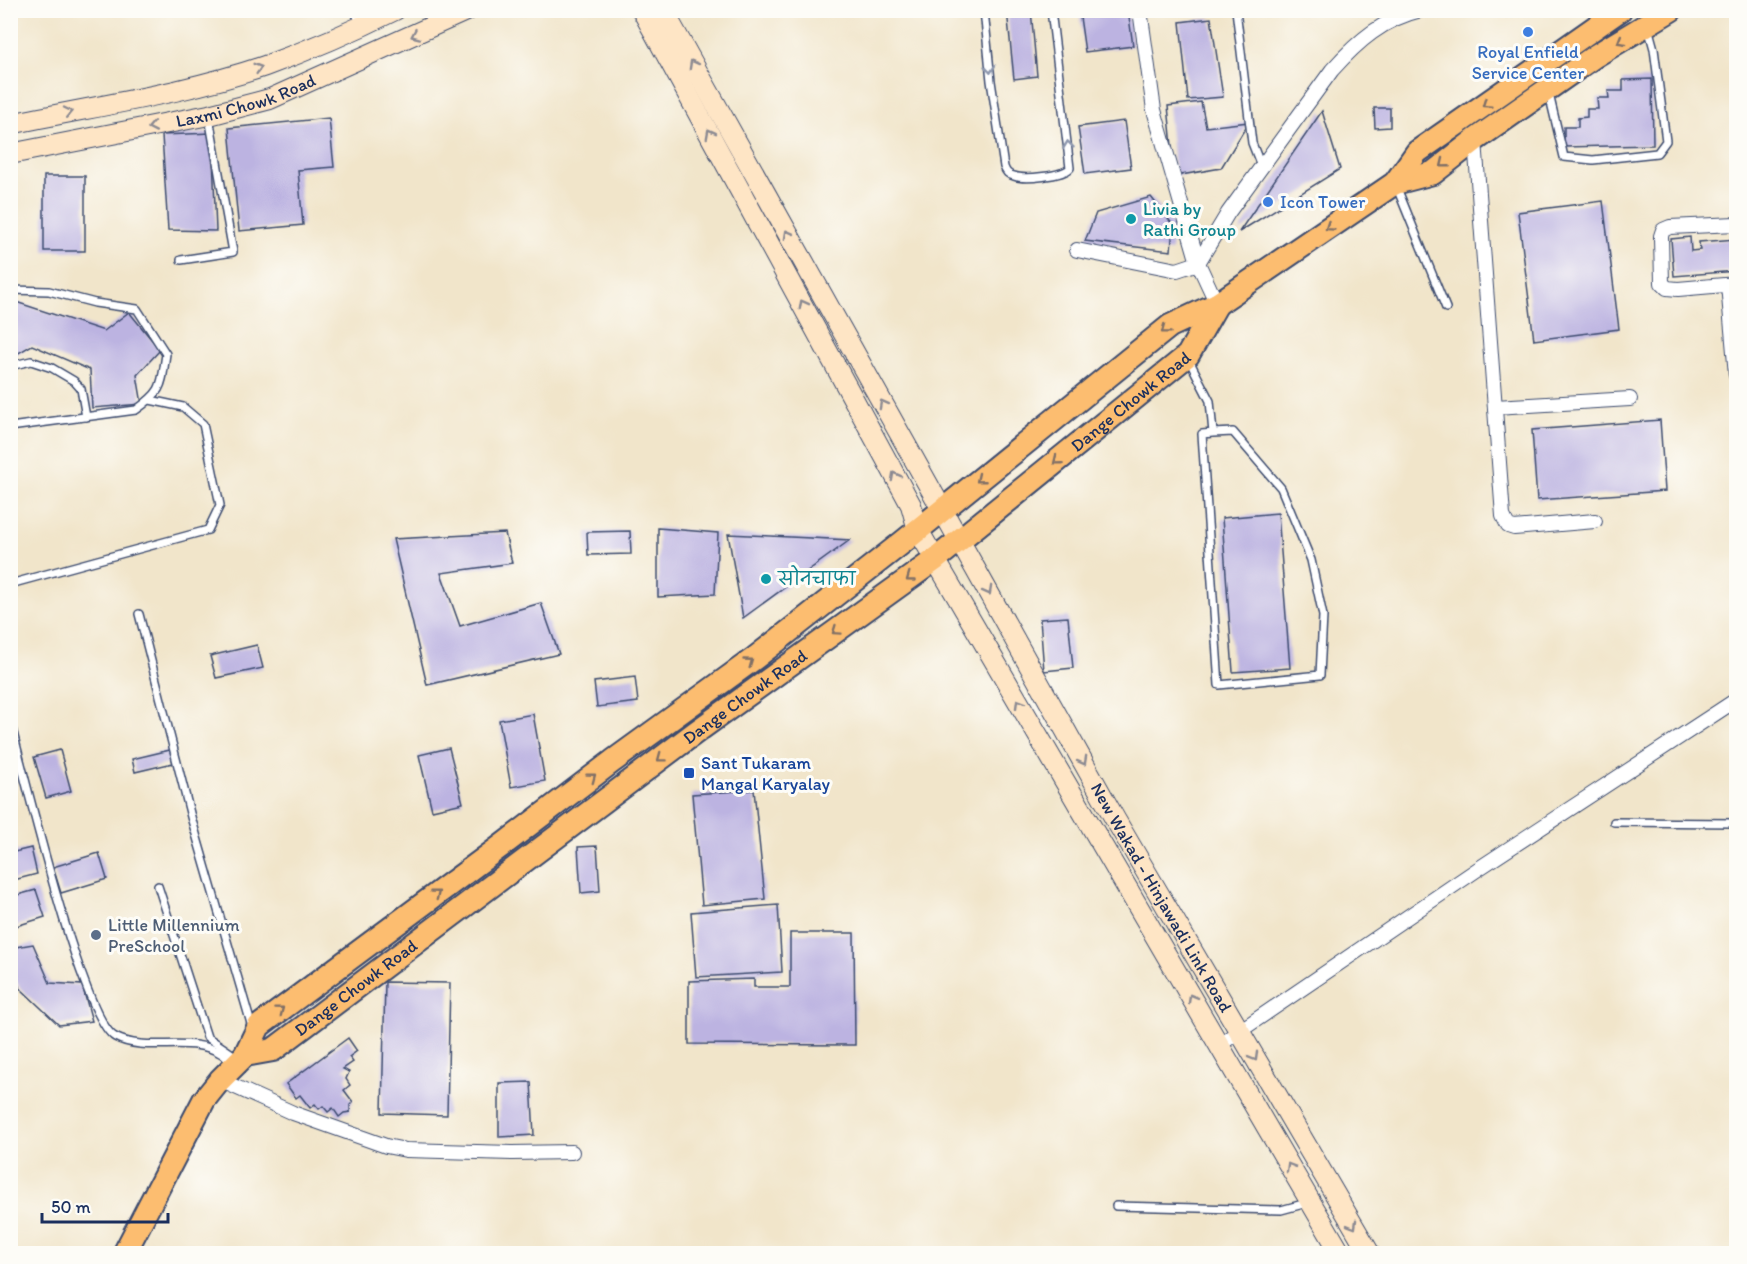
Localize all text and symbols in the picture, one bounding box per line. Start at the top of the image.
marker: Royal Enfield Service Center [1521,25,1535,39]
one-way arrow [410,28,421,40]
one-way arrow [1617,33,1627,45]
place label: Royal Enfield Service Center [1472,41,1585,84]
one-way arrow [688,60,700,70]
one-way arrow [252,63,262,75]
one-way arrow [983,64,996,73]
street label: Laxmi Chowk Road [174,69,319,132]
one-way arrow [1482,97,1493,108]
one-way arrow [63,106,73,119]
one-way arrow [148,120,158,133]
one-way arrow [706,128,717,139]
one-way arrow [1062,140,1075,149]
one-way arrow [1440,157,1451,168]
place label: Icon Tower [1280,191,1366,213]
marker: Icon Tower [1261,195,1275,209]
place label: Livia by Rathi Group [1143,198,1236,241]
marker: Livia by Rathi Group [1124,212,1138,226]
one-way arrow [1325,220,1335,232]
one-way arrow [784,230,795,240]
one-way arrow [799,300,810,311]
one-way arrow [1160,323,1171,334]
street label: Dange Chowk Road [1066,346,1195,457]
one-way arrow [879,400,890,410]
one-way arrow [1053,453,1064,464]
one-way arrow [891,472,902,482]
one-way arrow [976,472,987,483]
place label: सोनचाफा [777,565,857,590]
one-way arrow [905,571,916,582]
marker: सोनचाफा [759,572,773,586]
one-way arrow [981,585,992,595]
one-way arrow [831,624,842,635]
street label: Dange Chowk Road [678,644,812,749]
one-way arrow [743,658,754,669]
one-way arrow [1015,699,1027,709]
one-way arrow [657,751,668,762]
place label: Sant Tukaram Mangal Karyalay [701,752,831,795]
one-way arrow [1076,755,1087,765]
marker: Sant Tukaram Mangal Karyalay [682,766,696,780]
one-way arrow [585,773,596,784]
street label: New Wakad - Hinjawadi Link Road [1086,779,1237,1016]
one-way arrow [430,891,441,902]
place label: Little Millennium PreSchool [108,914,240,957]
marker: Little Millennium PreSchool [89,928,103,942]
street label: Dange Chowk Road [290,934,422,1041]
one-way arrow [1187,994,1199,1004]
one-way arrow [273,1007,284,1018]
one-way arrow [1247,1051,1259,1061]
one-way arrow [1286,1163,1297,1173]
scale bar [42,1186,168,1224]
text: 50 m [51,1196,91,1218]
one-way arrow [1346,1219,1357,1229]

